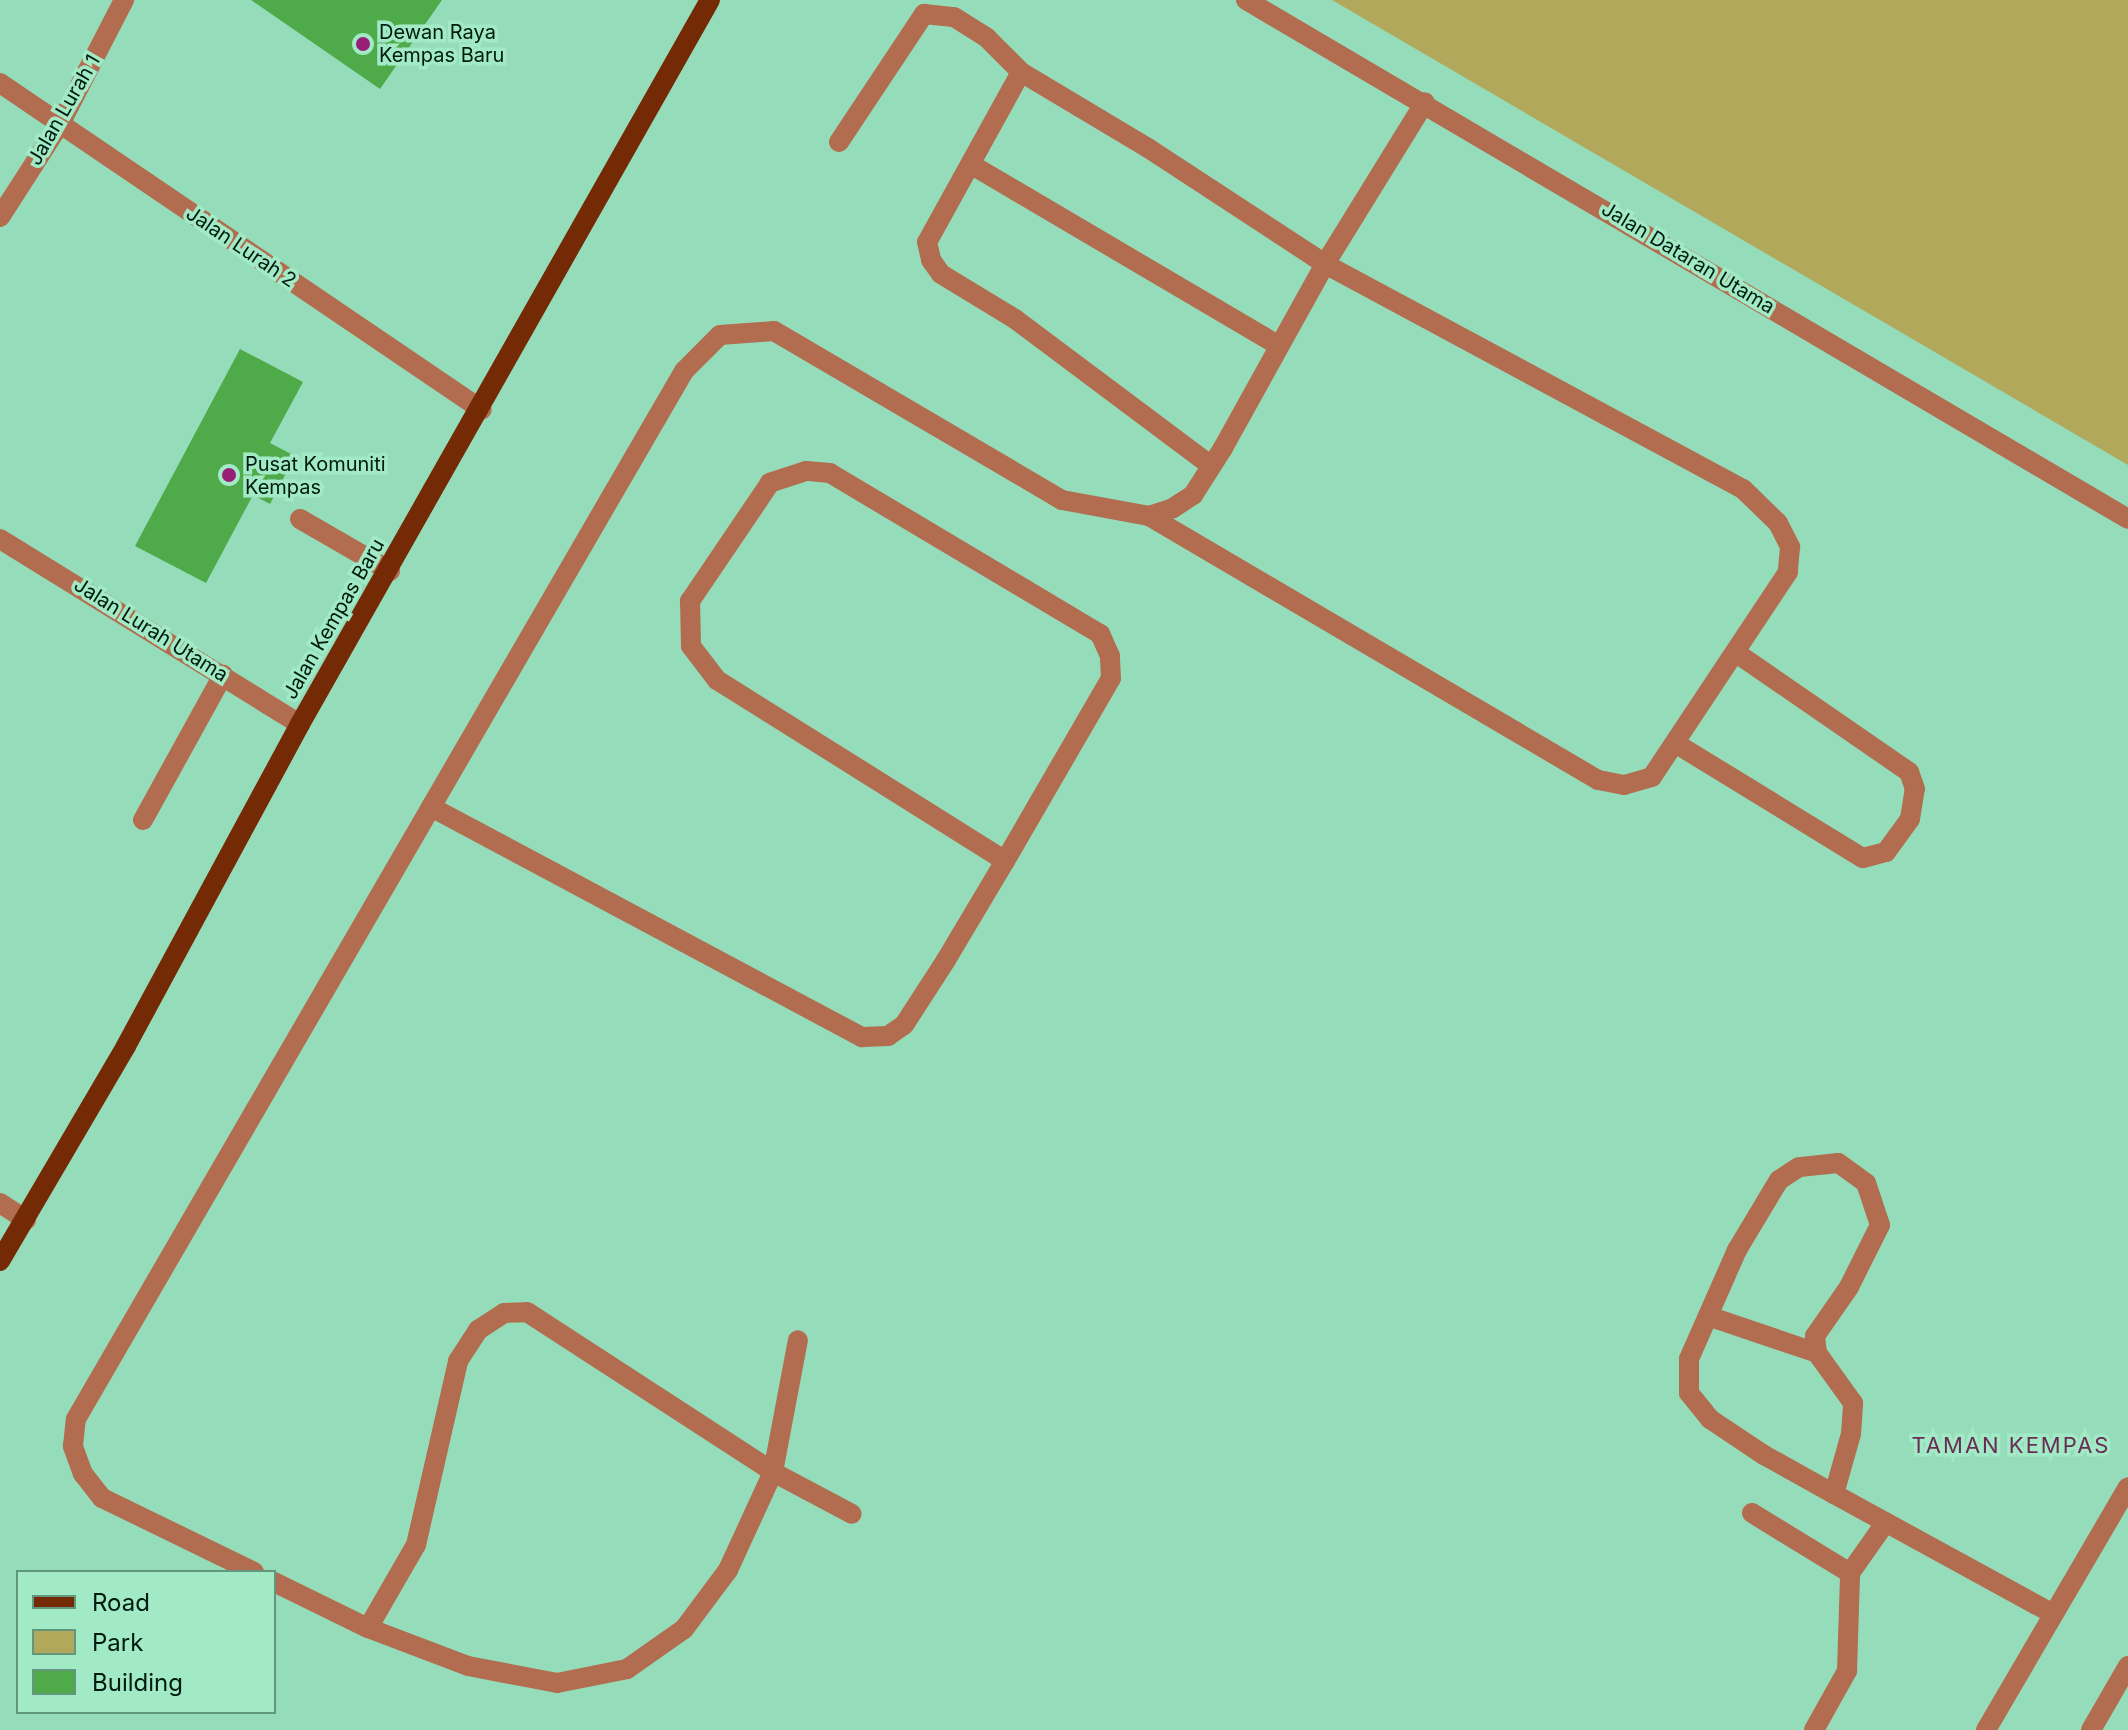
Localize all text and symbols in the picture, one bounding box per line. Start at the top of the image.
place label: Dewan Raya Kempas Baru [379,20,504,67]
marker: Dewan Raya Kempas Baru [354,35,372,53]
street label: Jalan Lurah 1 [23,50,105,170]
street label: Jalan Dataran Utama [1597,197,1779,319]
street label: Jalan Lurah 2 [181,201,301,293]
place label: Pusat Komuniti Kempas [245,452,386,499]
marker: Pusat Komuniti Kempas [220,466,238,484]
street label: Jalan Kempas Baru [278,534,390,704]
street label: Jalan Lurah Utama [70,573,232,687]
district label: TAMAN KEMPAS [1912,1433,2110,1459]
legend [16,1570,276,1714]
text: Road [92,1588,150,1617]
text: Park [92,1628,143,1657]
text: Building [92,1668,183,1697]

